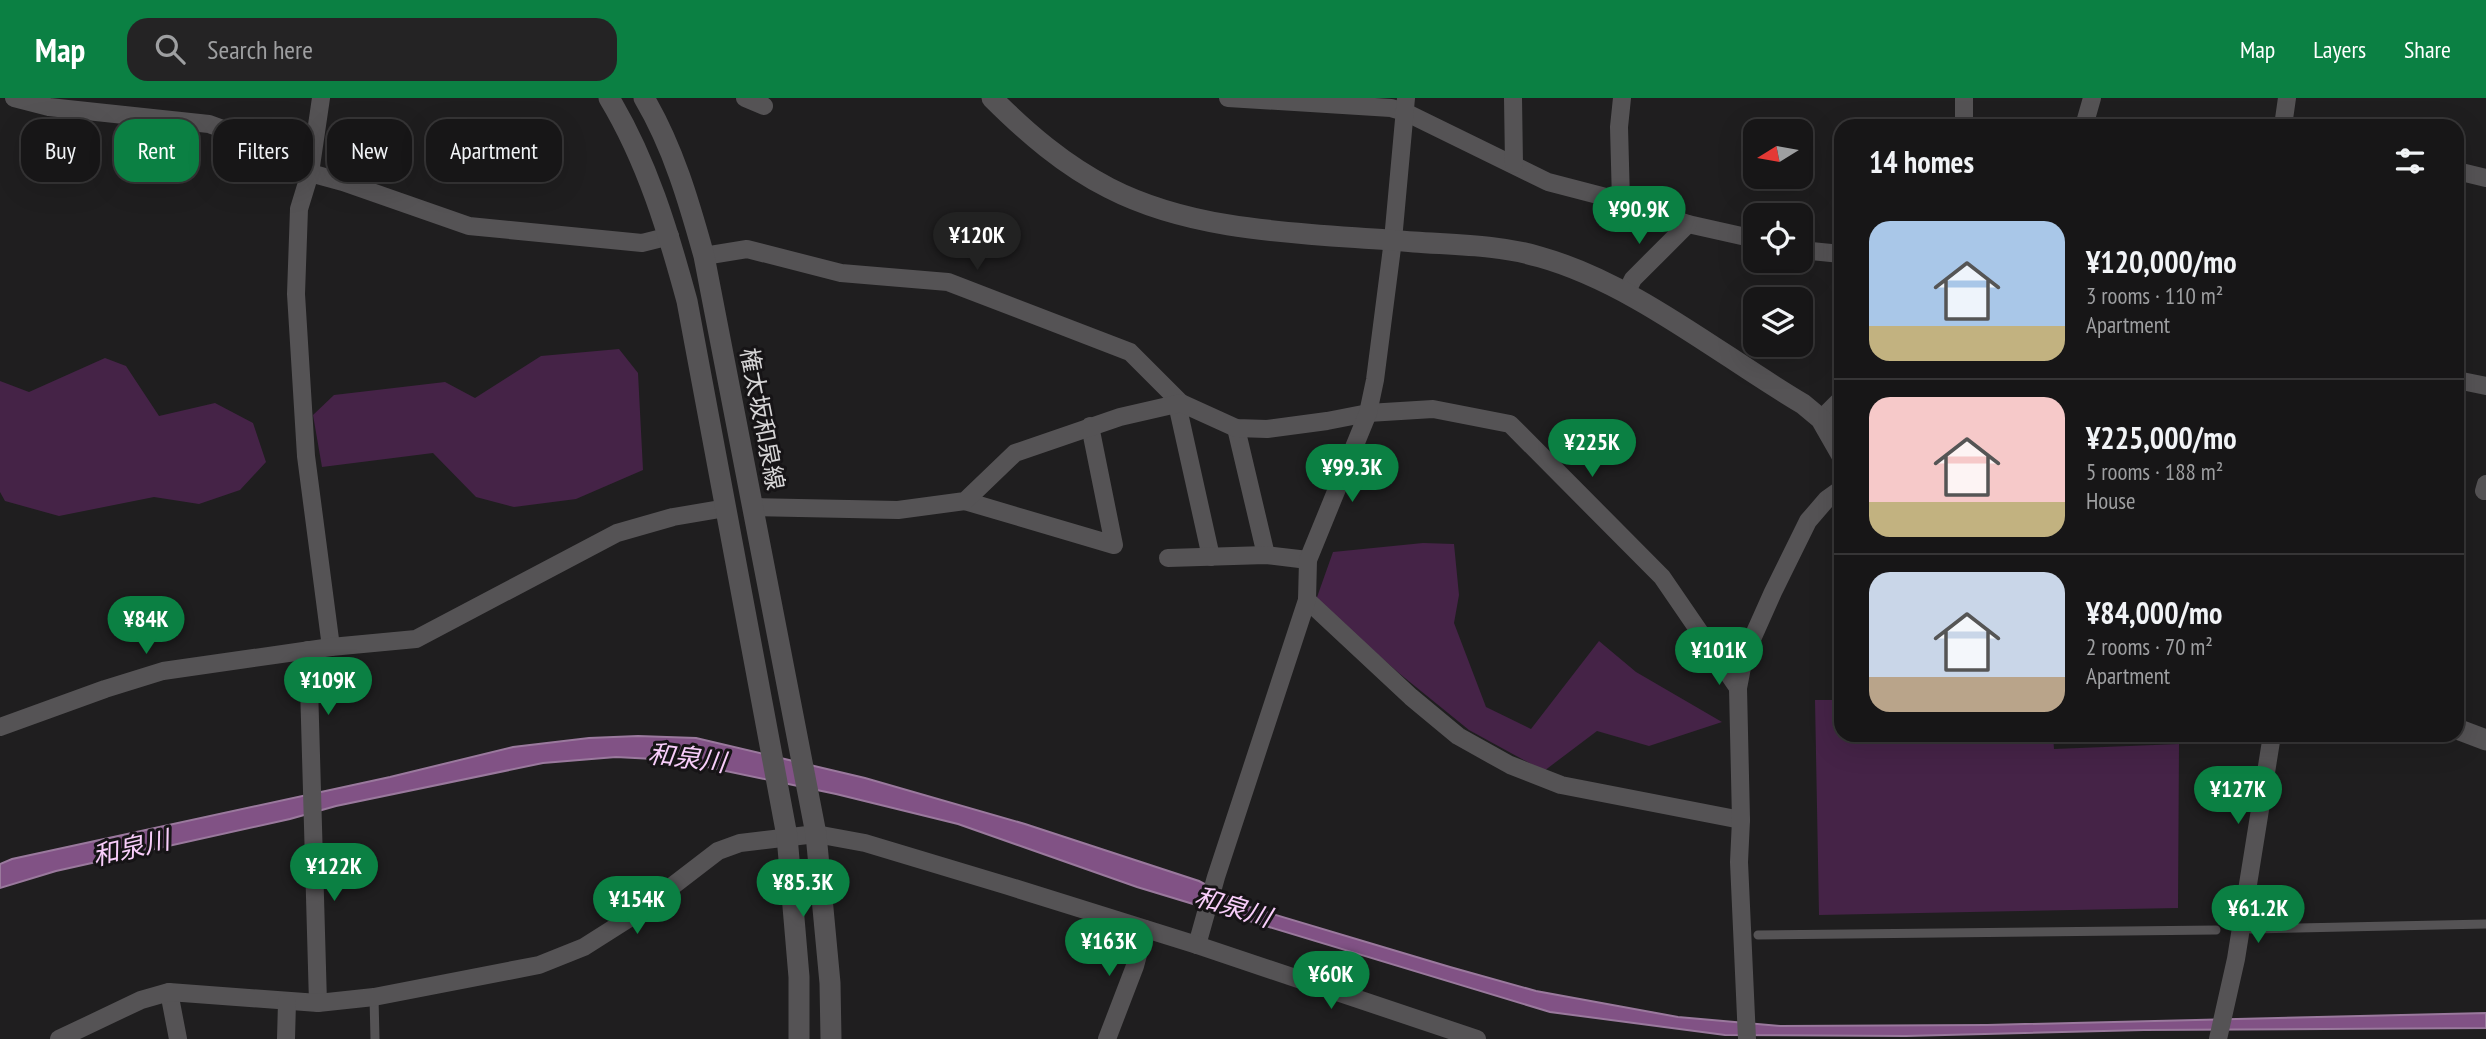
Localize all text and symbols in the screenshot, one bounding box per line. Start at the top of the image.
search box [127,18,617,81]
text: Map [35,28,85,71]
icon: search [151,30,189,68]
text: Search here [207,33,313,66]
text: Map [2240,34,2275,65]
text: Layers [2313,34,2366,65]
text: Share [2404,34,2451,65]
chip: Buy [21,119,100,182]
chip: Rent [114,119,199,182]
chip: Filters [213,119,313,182]
chip: New [327,119,412,182]
chip: Apartment [426,119,562,182]
north arrow [1743,119,1813,189]
map controls [1743,119,1813,357]
text: 14 homes [1869,142,1974,181]
icon: filters [2391,142,2429,180]
pin: ¥90.9K [1582,186,1696,246]
text: ¥90.9K [1609,194,1669,223]
button: locate [1743,203,1813,273]
pin: ¥120K [928,212,1026,272]
text: ¥120K [949,220,1005,249]
text: ¥120,000/mo [2086,242,2237,281]
icon: home [1925,249,2009,333]
text: 3 rooms · 110 m² [2086,281,2223,310]
button: layers [1743,287,1813,357]
text: Apartment [2086,310,2170,339]
street label: 権太坂和泉線 [734,345,791,493]
text: ¥225,000/mo [2086,418,2237,457]
pin: ¥225K [1543,420,1641,479]
icon: home [1925,425,2009,509]
text: ¥225K [1564,427,1620,456]
pin: ¥99.3K [1295,444,1409,504]
text: ¥99.3K [1322,452,1382,481]
text: 5 rooms · 188 m² [2086,457,2223,486]
text: House [2086,486,2136,515]
text: ¥84,000/mo [2086,593,2222,632]
pin: ¥84K [105,596,187,656]
icon: home [1925,600,2009,684]
text: ¥84K [124,604,168,633]
pin: ¥101K [1670,628,1768,687]
text: 2 rooms · 70 m² [2086,632,2213,661]
text: ¥101K [1691,635,1747,664]
pin: ¥109K [279,658,377,717]
text: Apartment [2086,661,2170,690]
text: ¥109K [300,665,356,694]
water label: 和泉川 [646,736,731,779]
pin: ¥127K [2189,766,2287,826]
text: ¥127K [2210,774,2266,803]
water label: 和泉川 [89,822,176,872]
pin: ¥122K [285,844,383,903]
text: ¥122K [306,851,362,880]
pin: ¥85.3K [746,860,860,919]
text: ¥85.3K [773,867,833,896]
pin: ¥154K [588,876,686,936]
water label: 和泉川 [1191,879,1278,935]
text: ¥154K [609,884,665,913]
pin: ¥61.2K [2201,886,2315,945]
text: ¥61.2K [2228,893,2288,922]
pin: ¥163K [1060,918,1158,978]
text: ¥163K [1081,926,1137,955]
pin: ¥60K [1290,951,1372,1011]
text: ¥60K [1309,959,1353,988]

